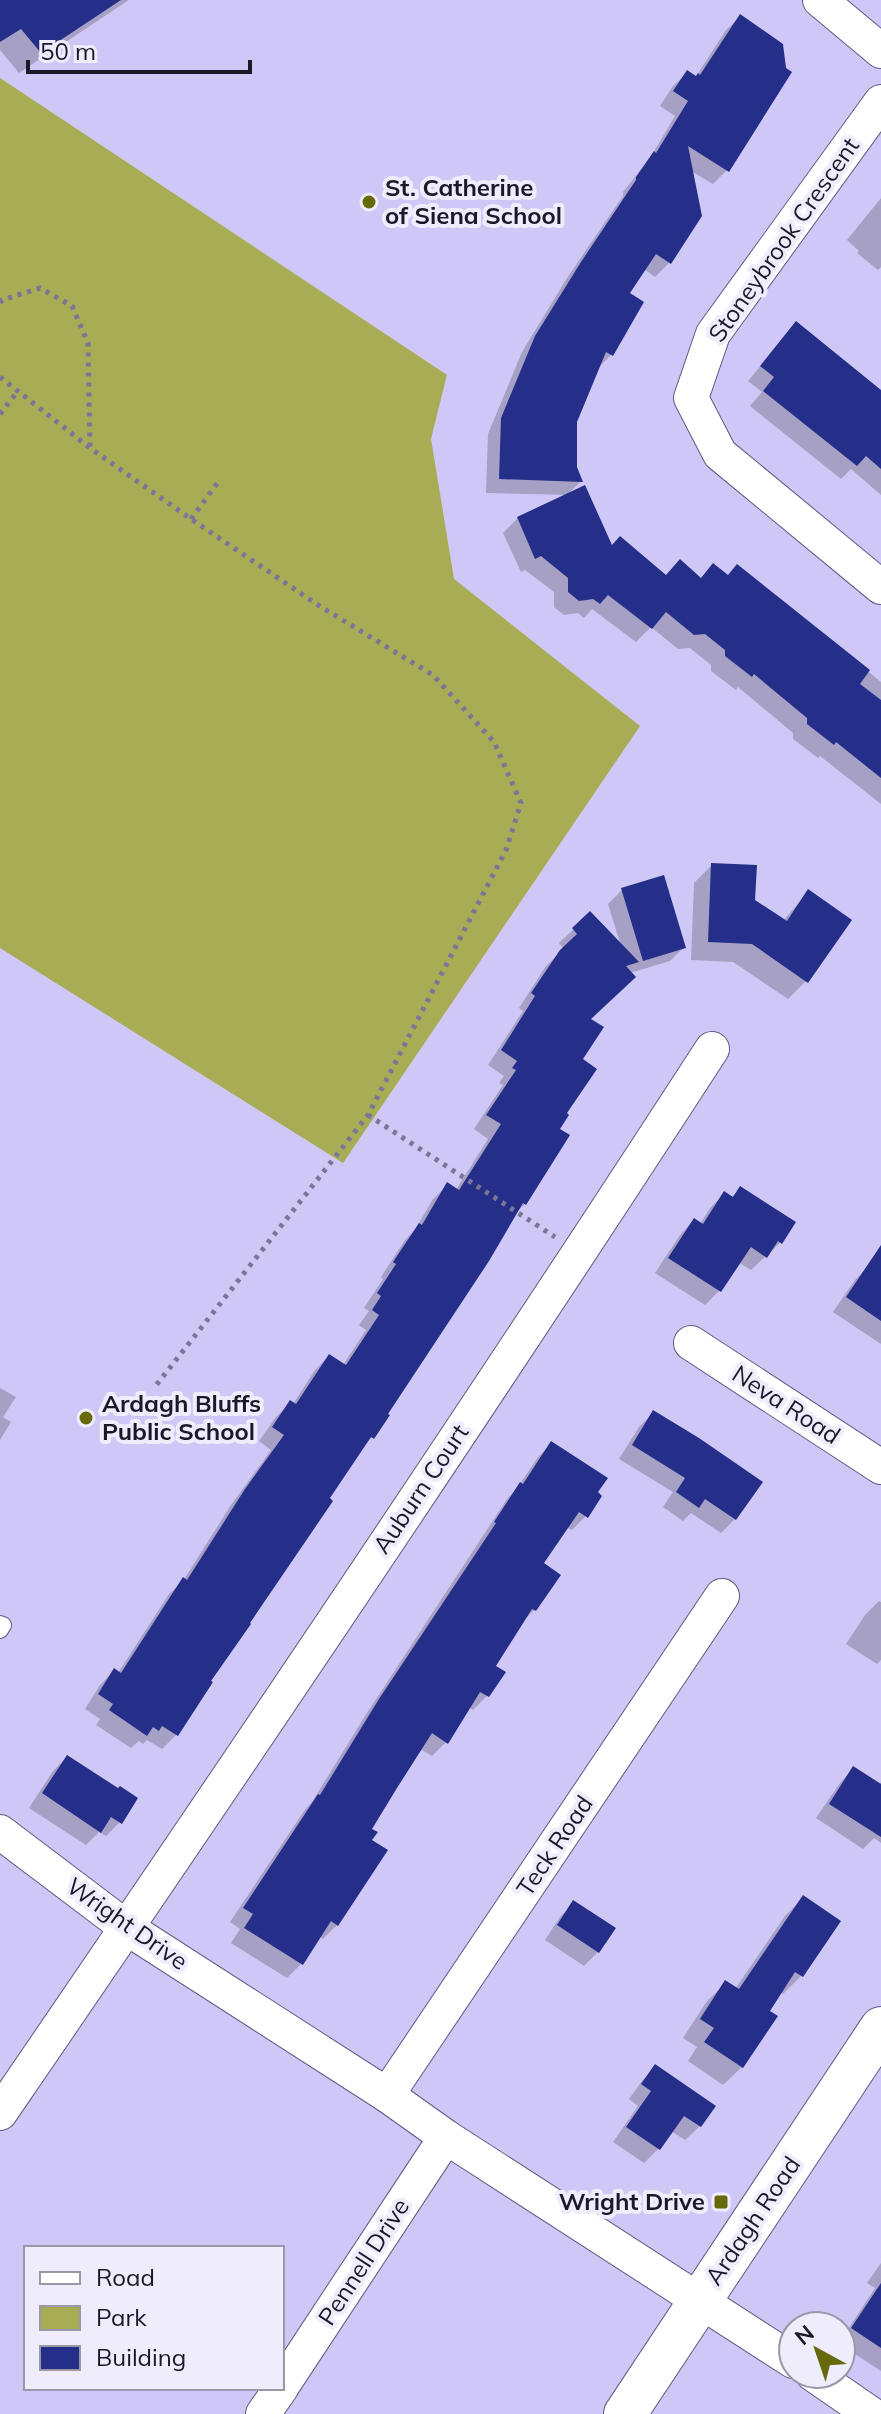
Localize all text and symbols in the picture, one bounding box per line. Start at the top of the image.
scale bar [28,24,250,74]
text: 50 m [40,36,96,66]
street label: Stoneybrook Crescent [701,131,865,347]
place label: St. Catherine of Siena School [385,172,562,230]
marker: St. Catherine of Siena School [360,193,378,211]
street label: Neva Road [727,1358,846,1450]
place label: Ardagh Bluffs Public School [102,1388,261,1446]
marker: Ardagh Bluffs Public School [77,1409,95,1427]
street label: Auburn Court [366,1418,474,1559]
street label: Teck Road [510,1789,599,1902]
street label: Wright Drive [61,1870,194,1976]
street label: Ardagh Road [698,2150,806,2290]
place label: Wright Drive [559,2186,705,2216]
street label: Pennell Drive [311,2192,415,2330]
marker: Wright Drive [712,2193,730,2211]
legend [24,2246,284,2390]
text: Road [96,2262,155,2292]
text: Park [96,2302,147,2332]
north arrow [777,2310,857,2390]
text: N [789,2319,820,2351]
text: Building [96,2342,186,2372]

